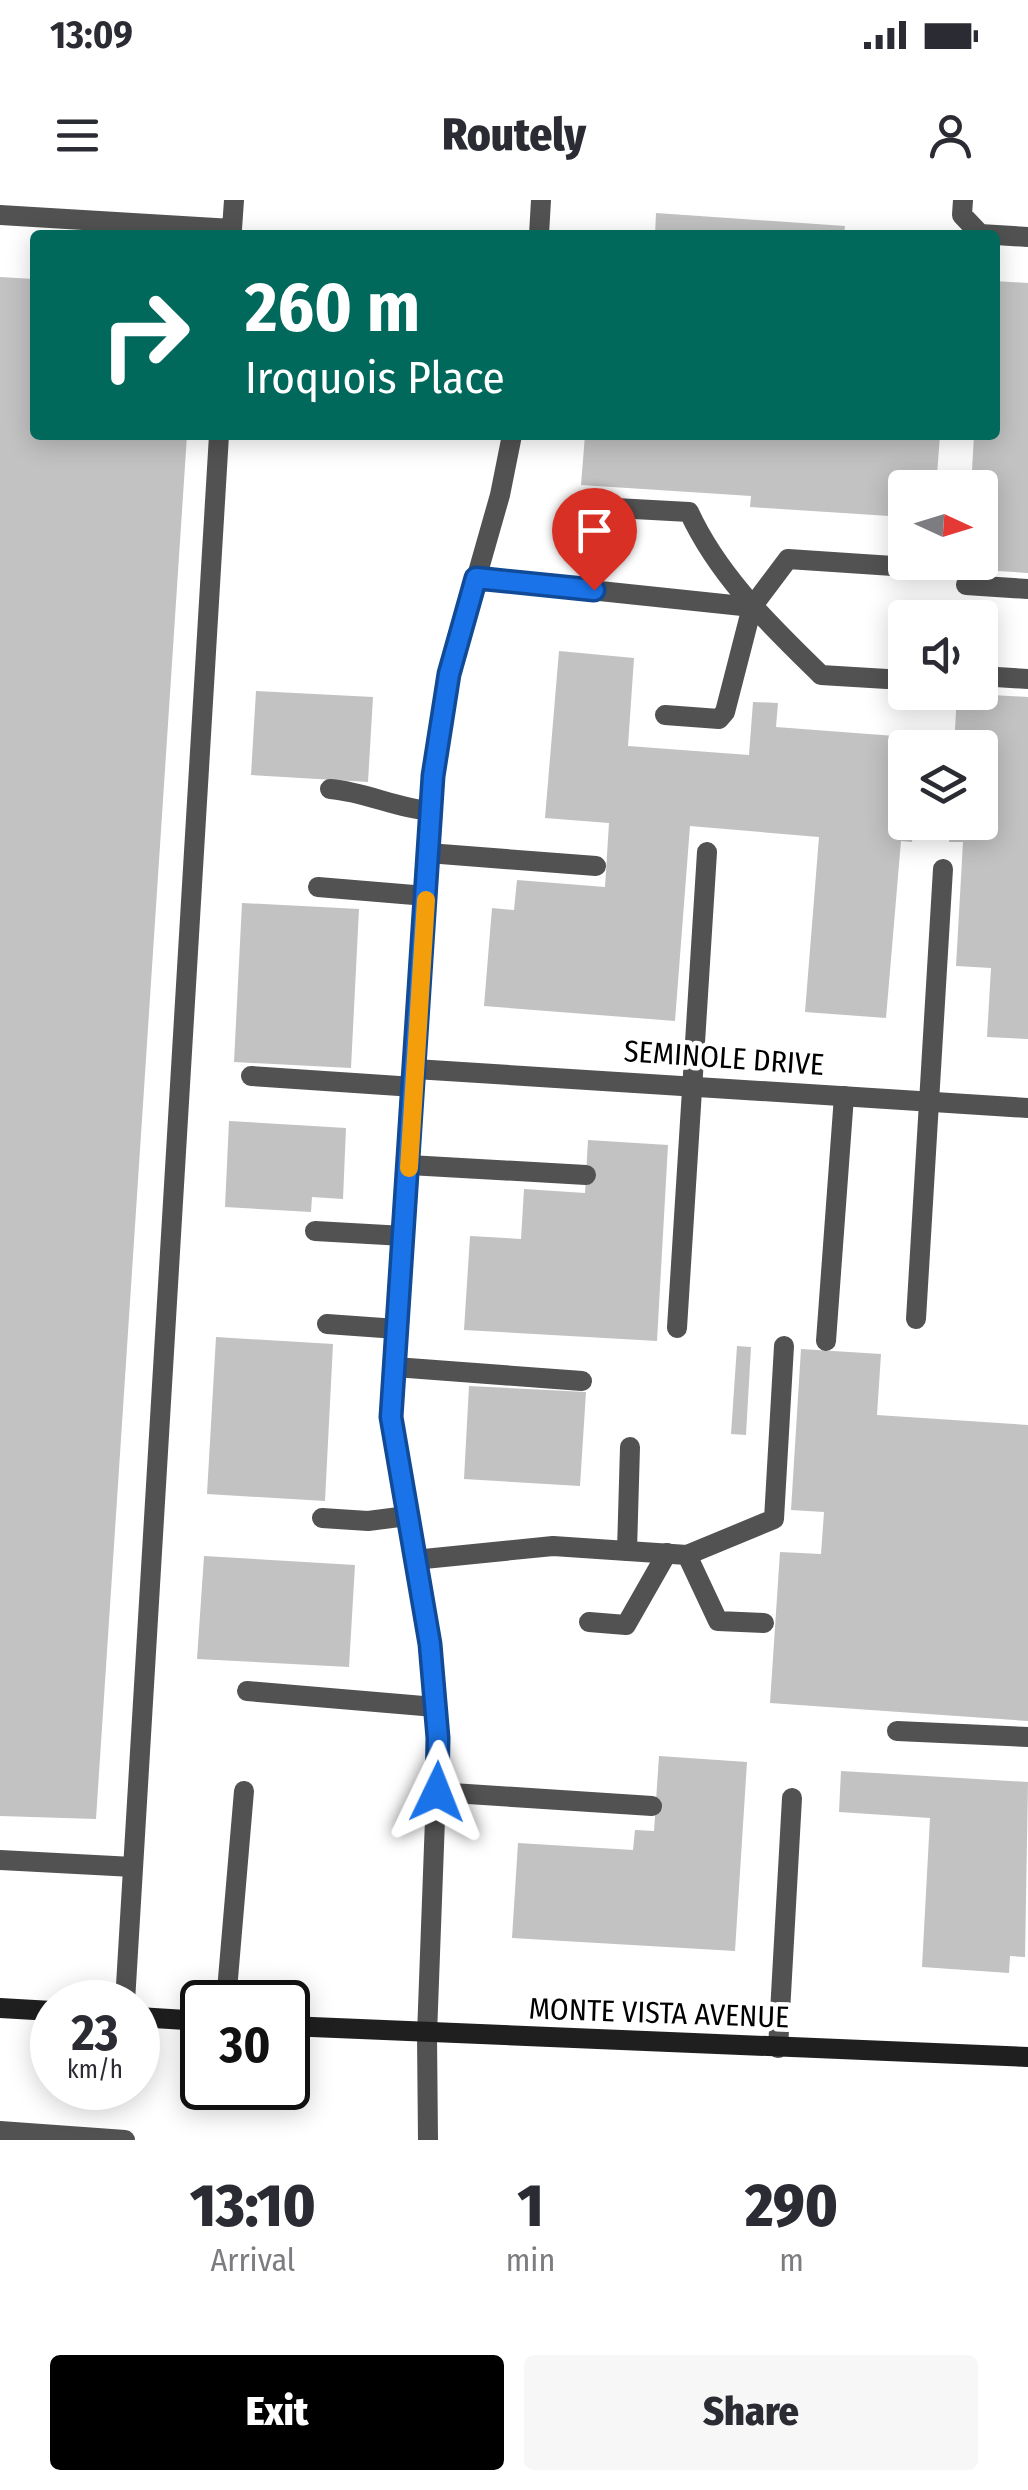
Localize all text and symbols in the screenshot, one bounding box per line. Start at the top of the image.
text: 13:09 [50,12,133,58]
icon: menu [50,108,105,163]
text: Routely [442,108,586,162]
icon: person [923,108,978,163]
text: 260 m [245,266,420,350]
icon: right [80,270,210,400]
text: Iroquois Place [245,351,505,405]
north arrow [888,470,998,580]
map controls [888,470,998,840]
pin [552,488,637,591]
icon: arrive [567,503,622,558]
button: sound [888,600,998,710]
button: layers [888,730,998,840]
street label: SEMINOLE DRIVE [623,1033,825,1083]
position arrow [385,1740,489,1844]
speed limit sign: 30 [180,1980,310,2110]
street label: MONTE VISTA AVENUE [528,1990,790,2036]
text: 23 [72,2003,118,2063]
text: km/h [67,2055,123,2085]
text: 13:10 [190,2170,316,2242]
text: 1 [518,2170,544,2242]
text: 290 [745,2170,838,2242]
text: Arrival [210,2241,295,2279]
text: min [506,2241,555,2279]
text: m [779,2241,804,2279]
button: Exit [50,2355,504,2470]
button: Share [524,2355,978,2470]

